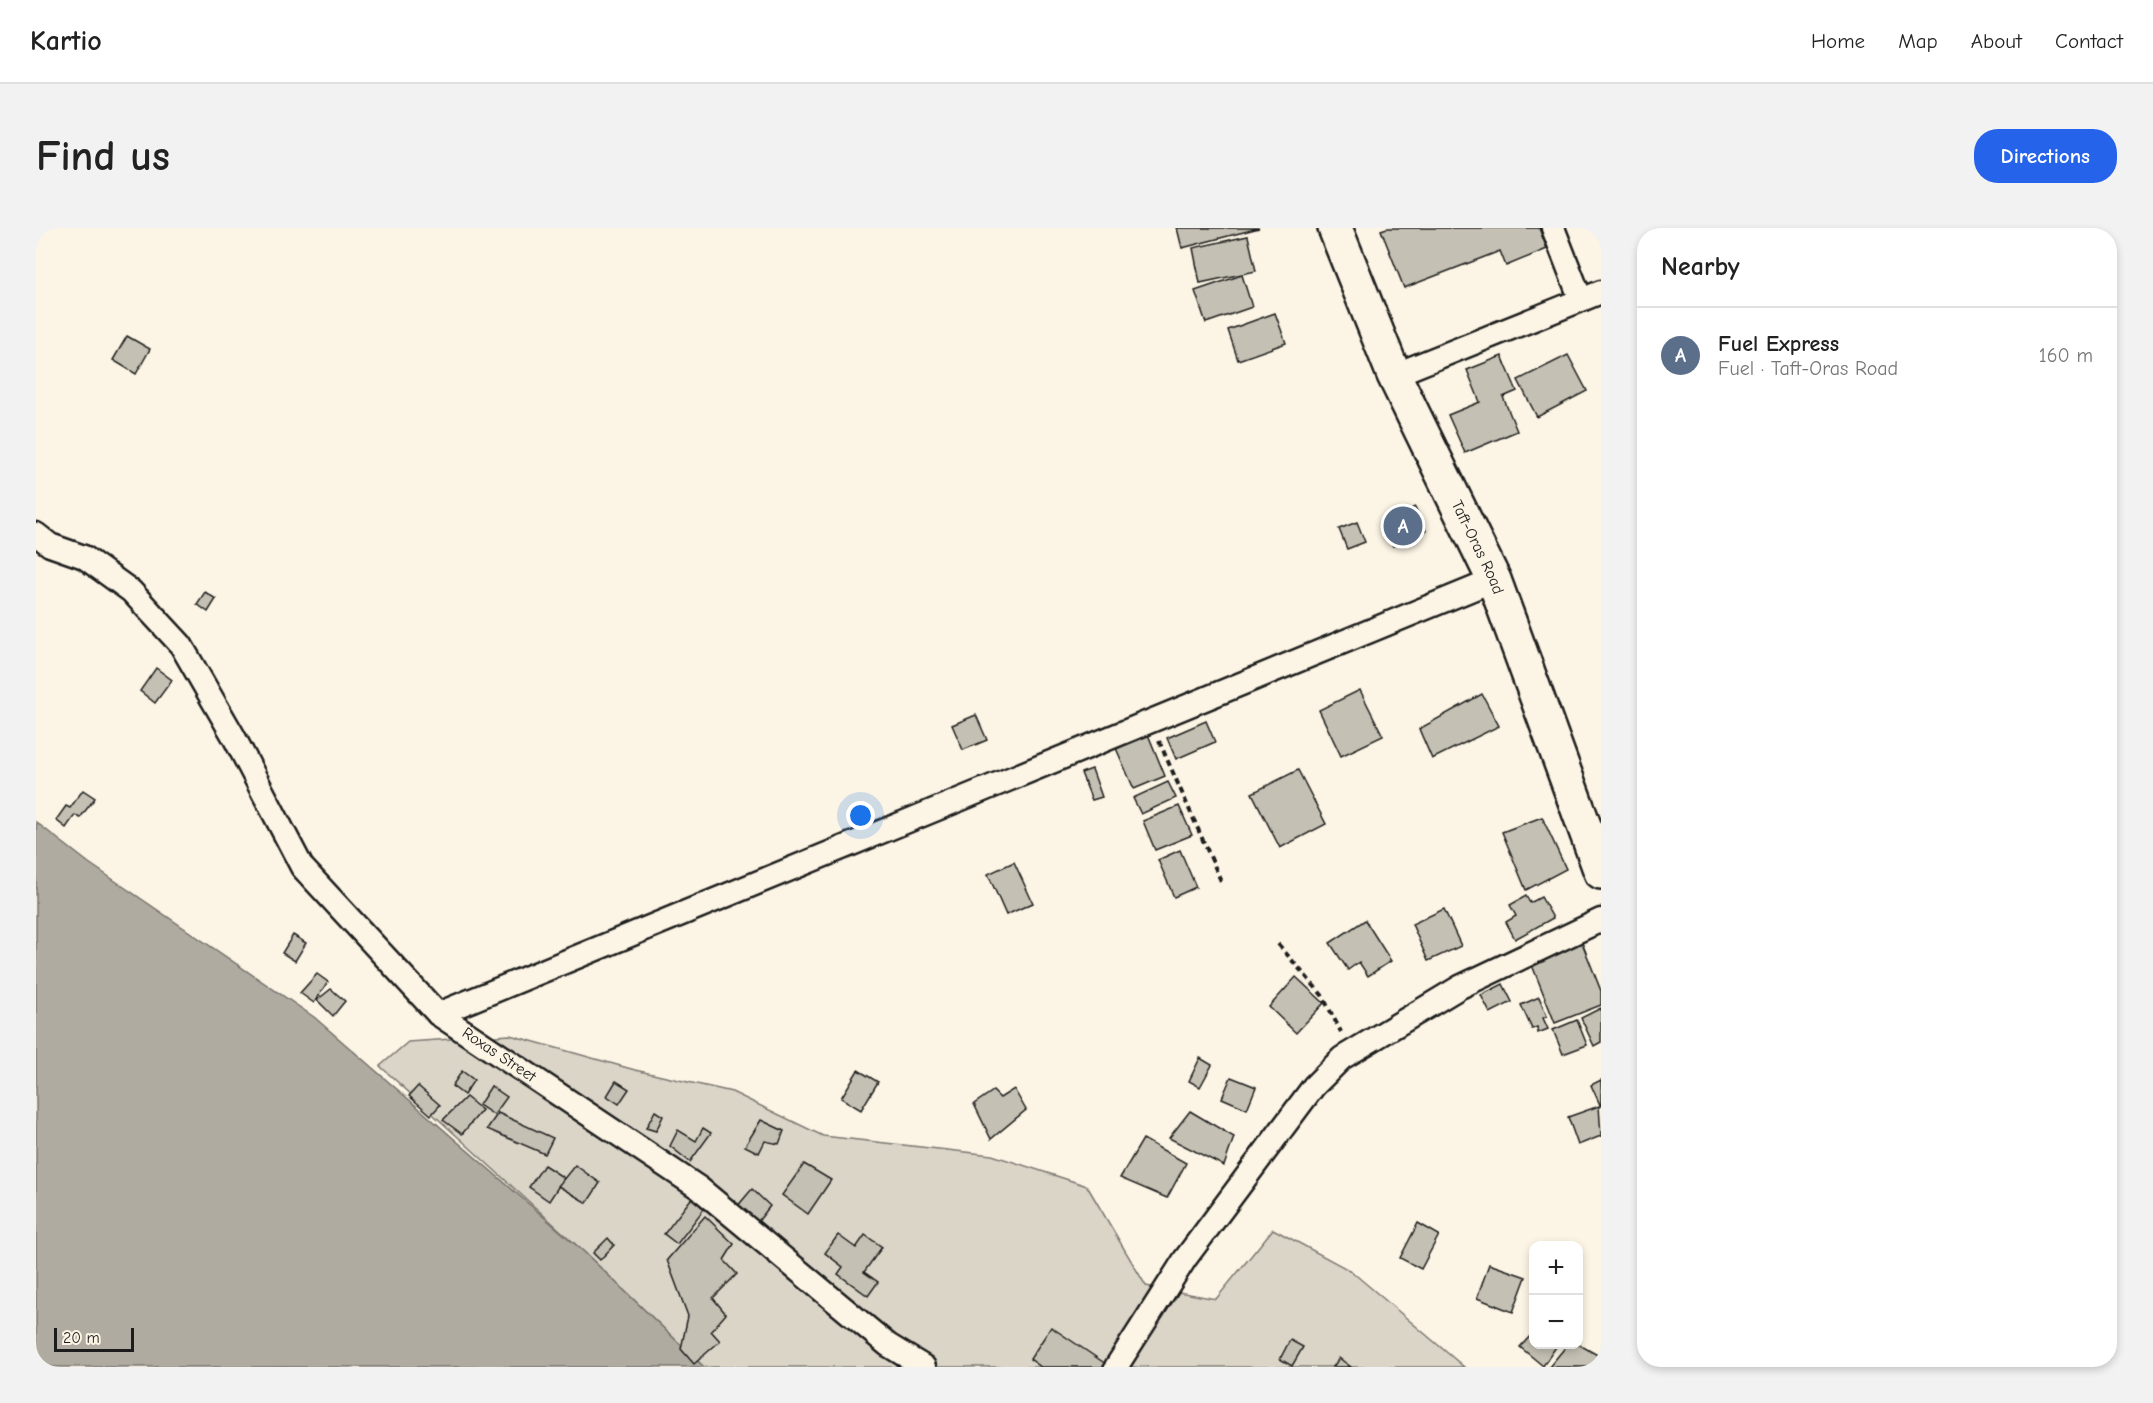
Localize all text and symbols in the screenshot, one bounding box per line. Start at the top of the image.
text: Kartio [30,25,102,57]
text: Home [1811,29,1865,53]
text: Map [1898,29,1938,53]
text: About [1971,29,2022,53]
text: Contact [2055,29,2123,53]
button: Directions [1974,129,2117,183]
text: Find us [36,132,170,181]
text: Nearby [1661,252,1740,282]
text: Fuel Express [1718,331,1839,357]
text: A [1675,344,1686,367]
text: 160 m [2039,344,2093,367]
text: Fuel · Taft-Oras Road [1718,357,1898,380]
street label: Taft-Oras Road [1448,497,1507,597]
pin: A [1384,504,1422,548]
your location [846,801,875,830]
street label: Roxas Street [459,1024,540,1086]
map controls [1529,1241,1583,1349]
button: + [1529,1241,1583,1295]
button: − [1529,1295,1583,1349]
scale bar [54,1325,134,1352]
text: 20 m [63,1329,100,1347]

